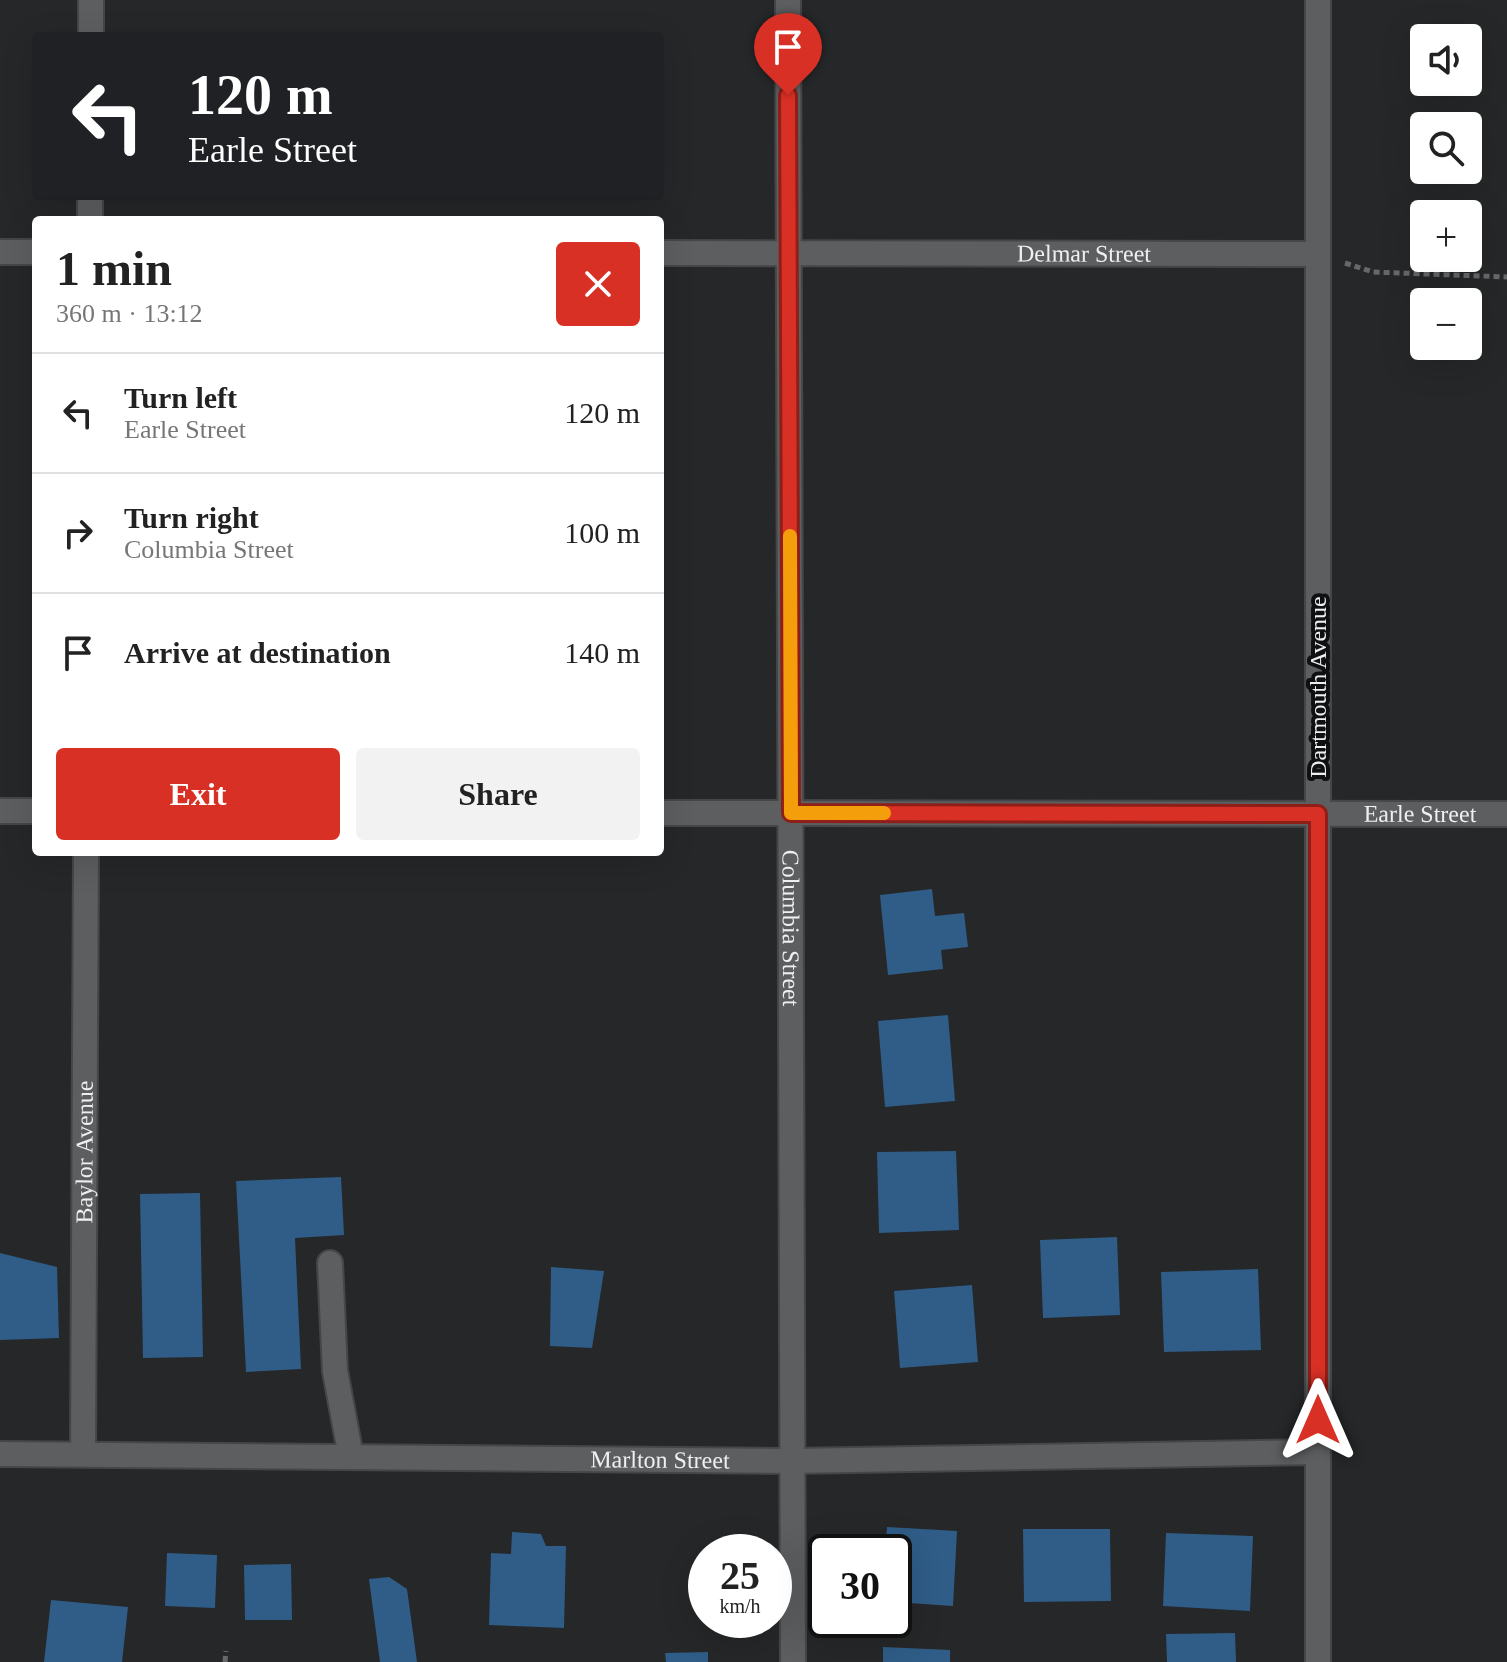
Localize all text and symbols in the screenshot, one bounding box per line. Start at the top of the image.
pin [754,13,822,95]
map controls [1410,24,1482,360]
button: sound [1410,24,1482,96]
icon: arrive [766,25,810,69]
icon: left [56,64,160,168]
text: 120 m [188,64,333,126]
button: search [1410,112,1482,184]
text: Earle Street [188,130,357,170]
button: + [1410,200,1482,272]
street label: Delmar Street [1017,241,1151,267]
text: 1 min [56,242,172,295]
button: close [556,242,640,326]
button: − [1410,288,1482,360]
text: 360 m · 13:12 [56,299,203,328]
text: Turn left [124,381,237,414]
icon: left [56,391,100,435]
text: 120 m [564,396,640,429]
text: Earle Street [124,415,246,444]
text: Turn right [124,501,259,534]
icon: right [56,511,100,555]
text: 100 m [564,516,640,549]
text: Columbia Street [124,535,294,564]
street label: Dartmouth Avenue [1305,596,1331,778]
icon: arrive [56,631,100,675]
text: Arrive at destination [124,636,391,669]
text: 140 m [564,636,640,669]
button: Exit [56,748,340,840]
button: Share [356,748,640,840]
street label: Earle Street [1364,801,1477,827]
street label: Columbia Street [778,850,804,1007]
street label: Baylor Avenue [71,1080,98,1224]
position arrow [1276,1378,1360,1462]
street label: Marlton Street [590,1446,730,1473]
speed limit sign: 30 [808,1534,912,1638]
text: 25 [720,1553,760,1598]
text: km/h [719,1595,761,1617]

